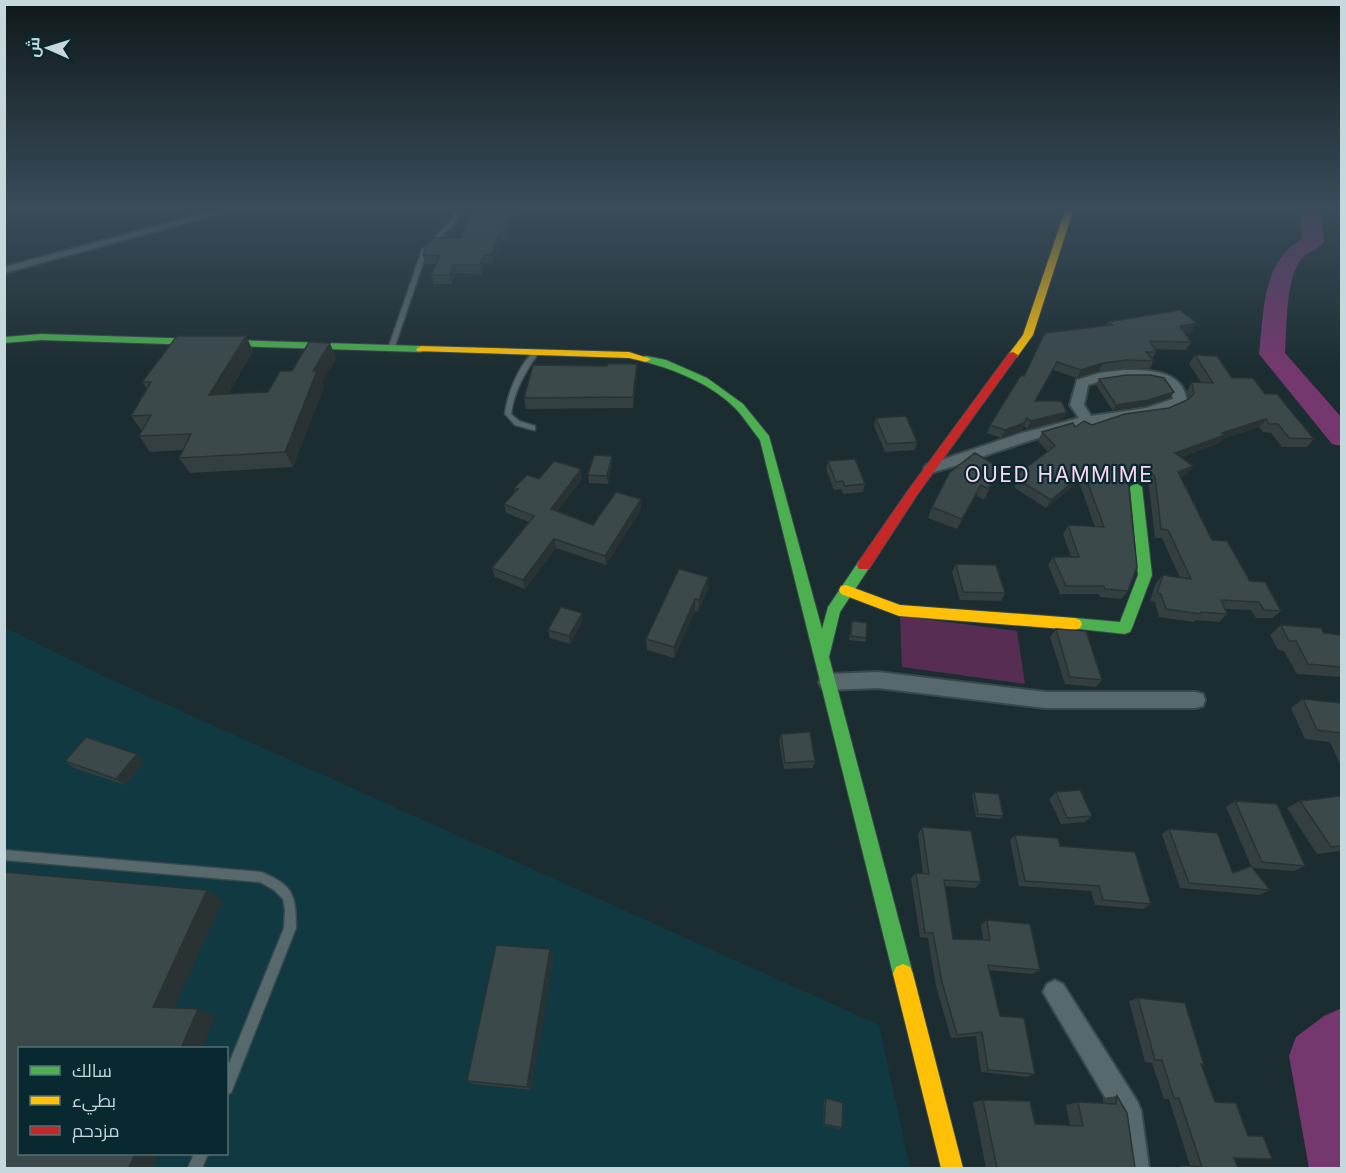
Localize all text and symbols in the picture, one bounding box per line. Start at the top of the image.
north arrow [18,18,78,78]
text: ش [22,36,44,58]
district label: OUED HAMMIME [965,462,1153,487]
legend [18,1047,228,1155]
text: سالك [72,1060,112,1081]
text: بطيء [72,1090,116,1115]
text: مزدحم [72,1120,120,1143]

